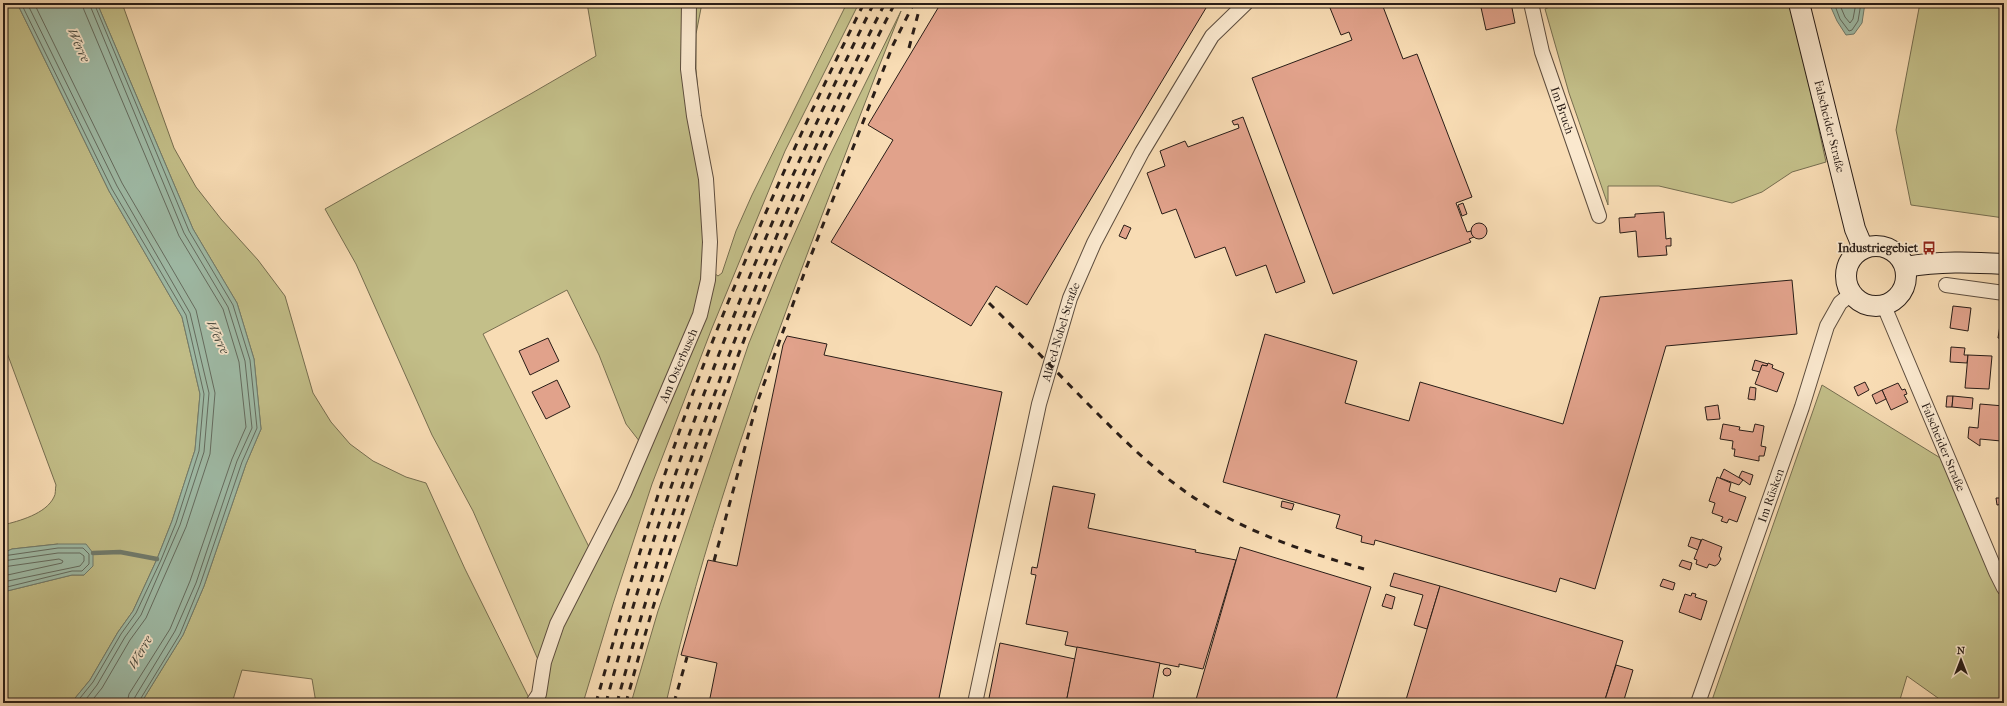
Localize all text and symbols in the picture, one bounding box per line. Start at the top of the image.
water label: Werre [65,26,94,65]
street label: Falscheider Straße [1811,79,1848,174]
street label: Im Bruch [1548,85,1577,136]
bus stop icon: Industriegebiet [1921,240,1937,256]
place label: Industriegebiet [1838,241,1919,256]
street label: Alfred-Nobel-Straße [1039,280,1083,384]
water label: Werre [203,318,233,357]
street label: Am Osterbusch [656,326,700,406]
street label: Falscheider Straße [1919,401,1968,494]
street label: Im Rüsken [1755,467,1787,524]
water label: Werre [125,632,156,671]
north arrow [1941,640,1981,680]
text: N [1957,644,1966,657]

